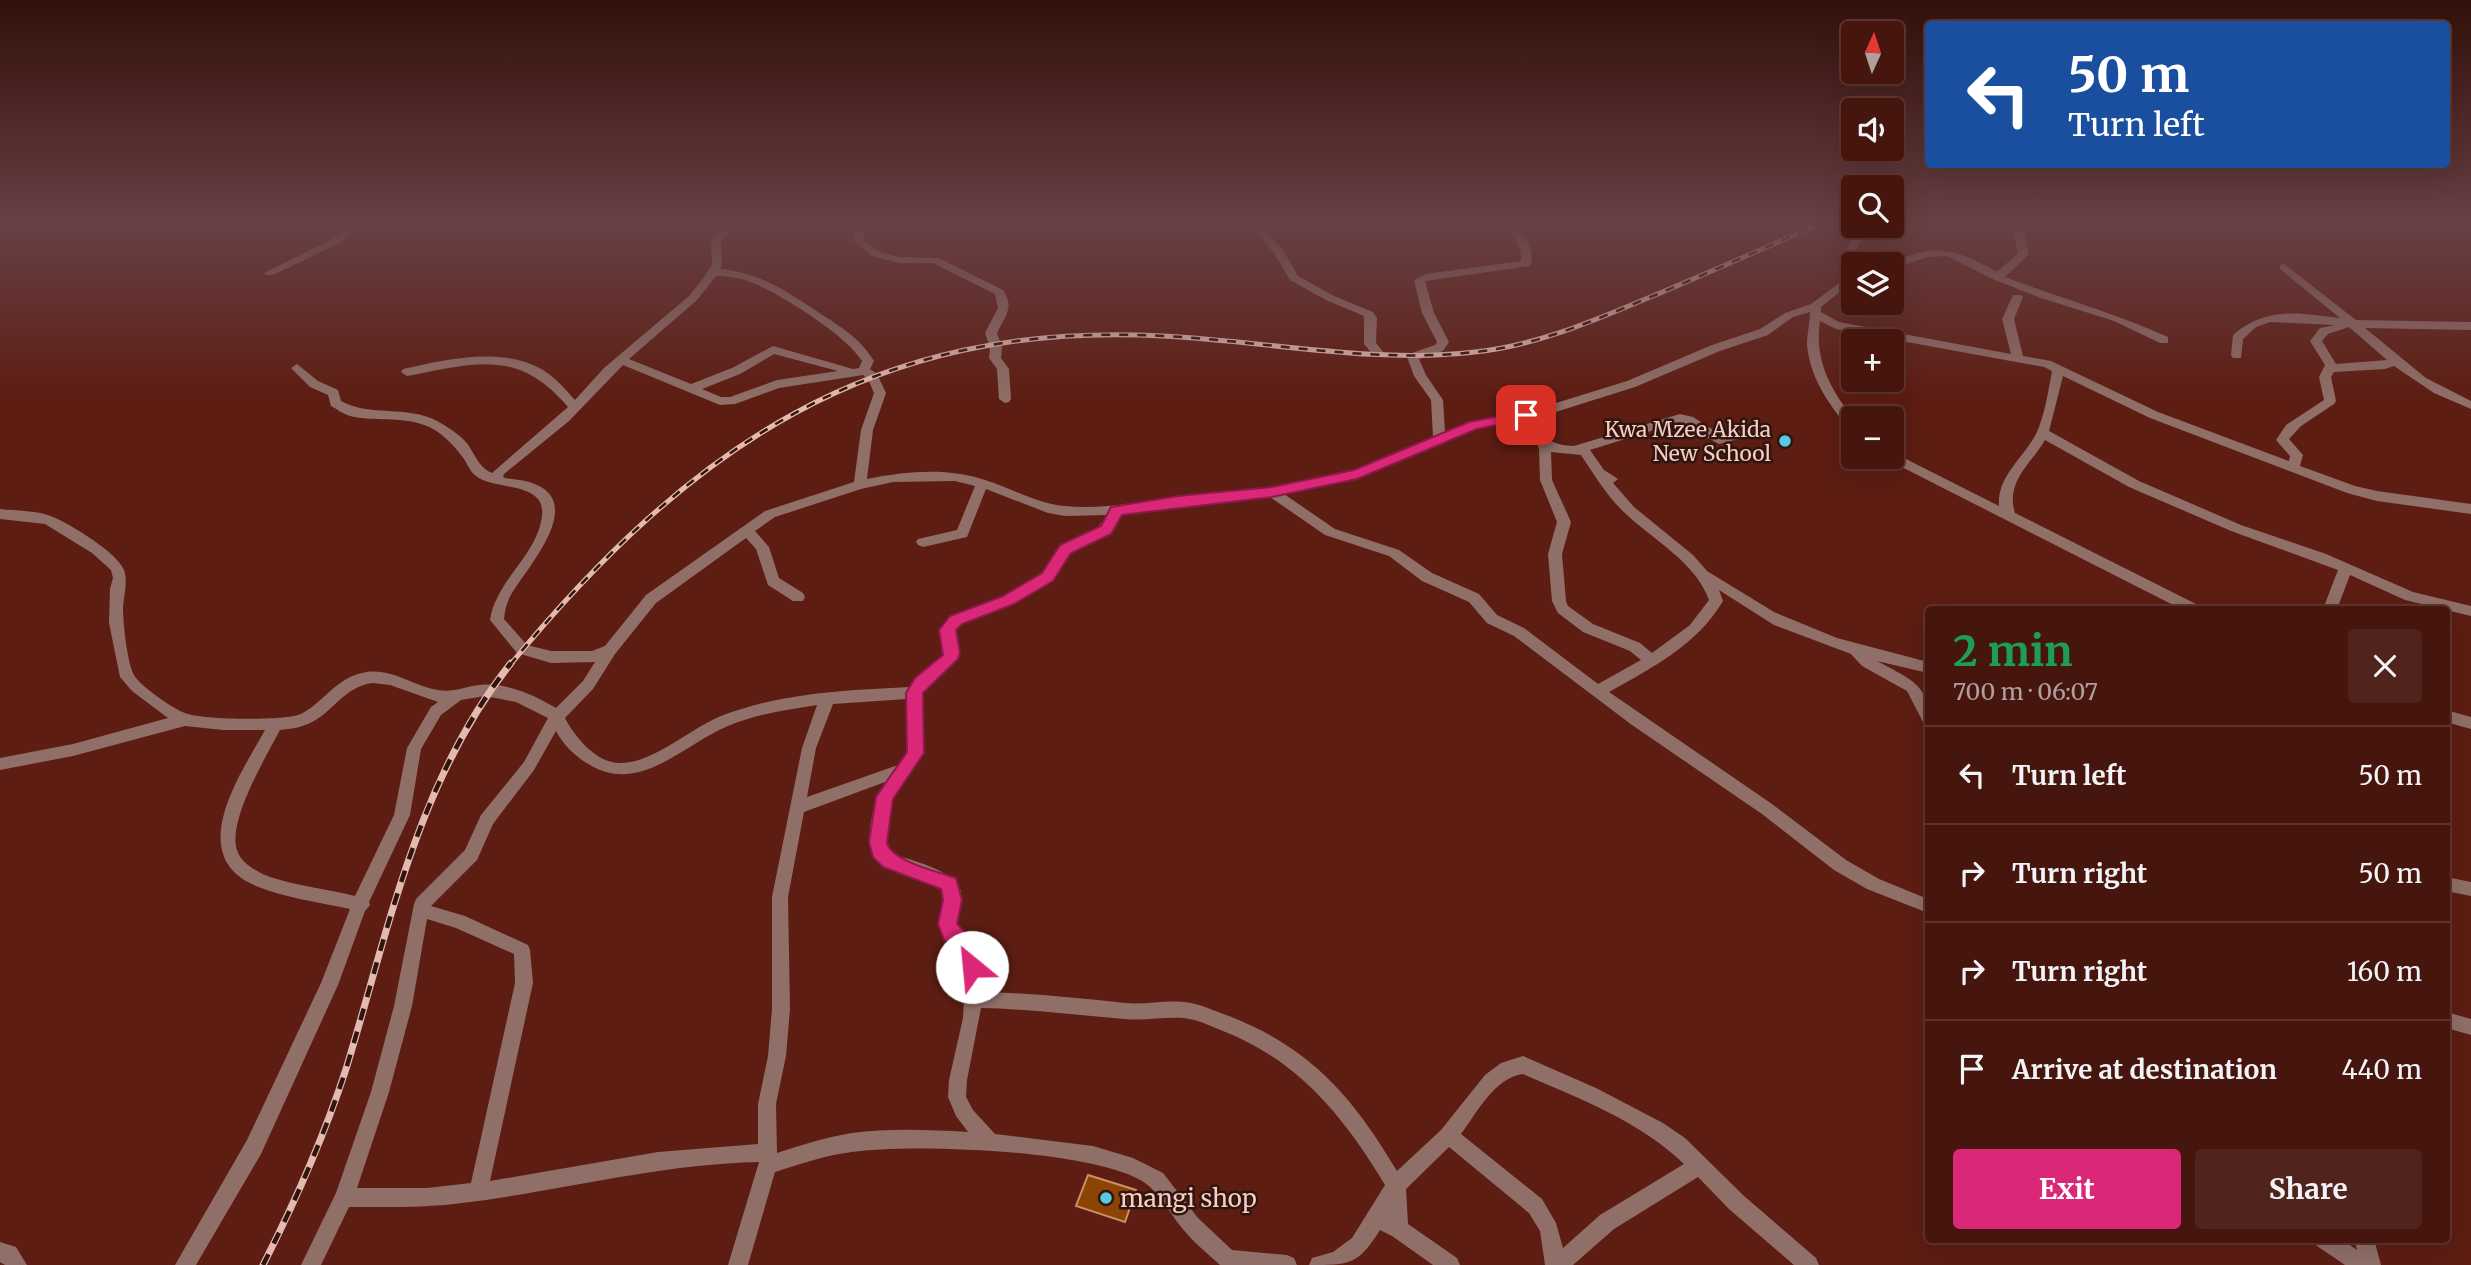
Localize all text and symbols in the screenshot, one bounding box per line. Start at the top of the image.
north arrow [1841,21,1904,84]
map controls [1841,21,1904,469]
text: 50 m [2068,44,2189,105]
icon: left [1953,49,2044,140]
button: sound [1841,98,1904,161]
text: Turn left [2068,105,2205,145]
button: search [1841,175,1904,238]
button: layers [1841,252,1904,315]
button: + [1841,329,1904,392]
pin [1496,385,1556,445]
icon: arrive [1507,396,1545,434]
button: − [1841,406,1904,469]
place label: Kwa Mzee Akida New School [1605,416,1771,467]
marker: Kwa Mzee Akida New School [1777,433,1793,449]
text: 2 min [1953,625,2073,677]
button: close [2348,629,2422,703]
text: 700 m · 06:07 [1953,677,2098,706]
icon: left [1953,756,1991,794]
text: Turn left [2012,759,2126,792]
text: 50 m [2358,759,2422,792]
icon: right [1953,854,1991,892]
text: Turn right [2012,857,2147,890]
text: 50 m [2358,857,2422,890]
position arrow [935,930,1009,1004]
icon: right [1953,952,1991,990]
text: Turn right [2012,955,2147,988]
text: 160 m [2347,955,2422,988]
icon: arrive [1953,1050,1991,1088]
text: Arrive at destination [2012,1053,2277,1086]
text: 440 m [2342,1053,2422,1086]
button: Exit [1953,1149,2181,1229]
button: Share [2195,1149,2422,1229]
place label: mangi shop [1120,1183,1257,1214]
marker: mangi shop [1098,1190,1114,1206]

